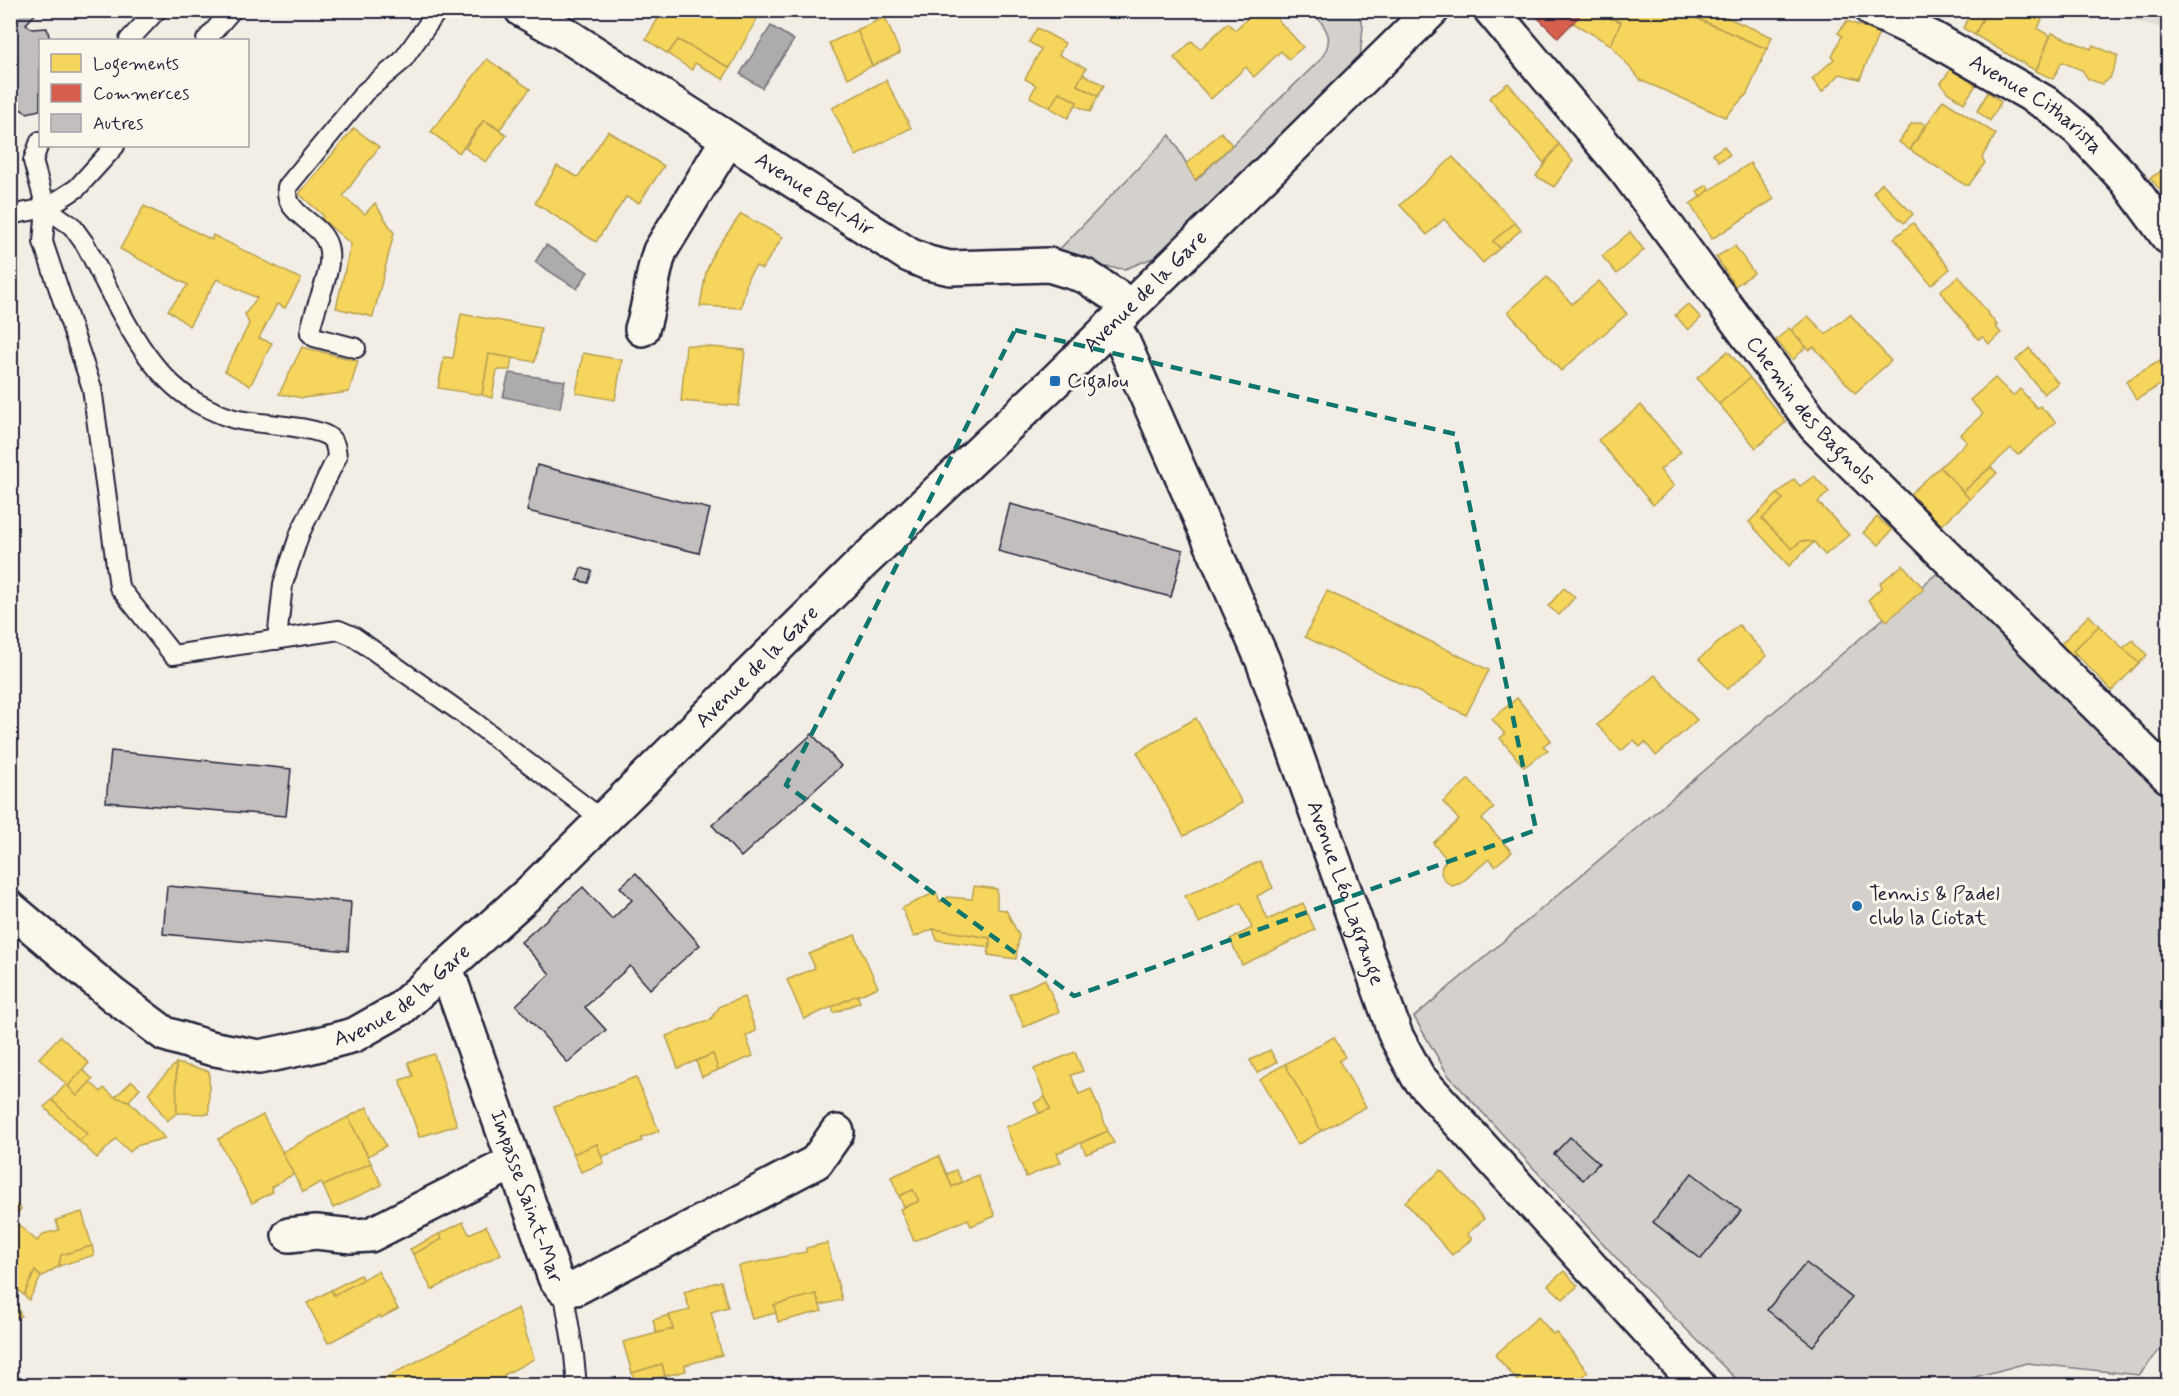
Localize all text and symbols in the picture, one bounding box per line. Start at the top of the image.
legend [39,39,249,147]
street label: Avenue Citharista [1964,48,2109,161]
text: Logements [93,52,179,78]
text: Commerces [93,82,189,106]
text: Autres [93,112,143,136]
street label: Avenue Bel-Air [750,146,880,243]
street label: Avenue de la Gare [1078,224,1214,359]
street label: Chemin des Bagnols [1739,330,1881,492]
place label: Cigalou [1067,367,1129,397]
marker: Cigalou [1048,374,1062,388]
street label: Avenue de la Gare [689,599,825,734]
street label: Avenue Léo Lagrange [1300,797,1391,989]
place label: Tennis & Padel club la Ciotat [1869,880,2000,932]
marker: Tennis & Padel club la Ciotat [1850,899,1864,913]
street label: Avenue de la Gare [331,938,477,1054]
street label: Impasse Saint-Mar [483,1106,570,1287]

